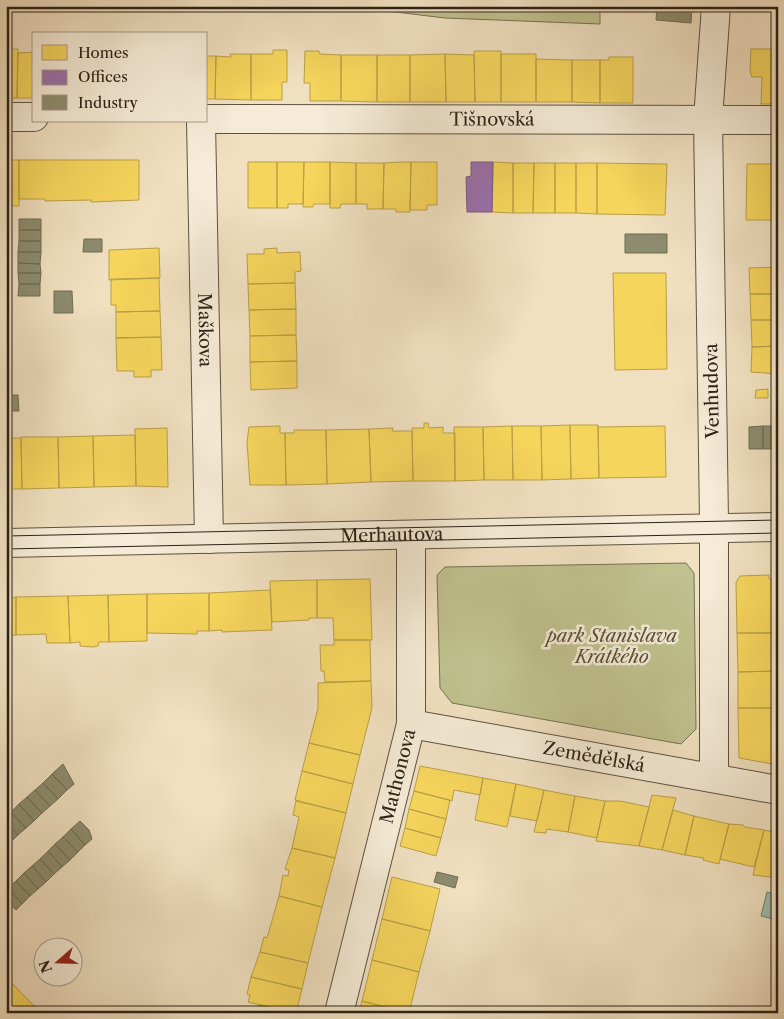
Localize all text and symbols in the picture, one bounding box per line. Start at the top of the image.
legend [32,32,208,122]
text: Homes [78,43,129,62]
text: Offices [78,67,128,86]
text: Industry [78,93,138,112]
street label: Tišnovská [449,108,535,131]
street label: Maškova [193,293,217,368]
street label: Venhudova [700,343,724,440]
street label: Merhautova [340,523,444,547]
park label: park Stanislava Krátkého [543,625,677,668]
street label: Mathonova [376,726,420,826]
street label: Zemědělská [541,737,647,777]
north arrow [32,936,82,986]
text: N [35,958,56,975]

